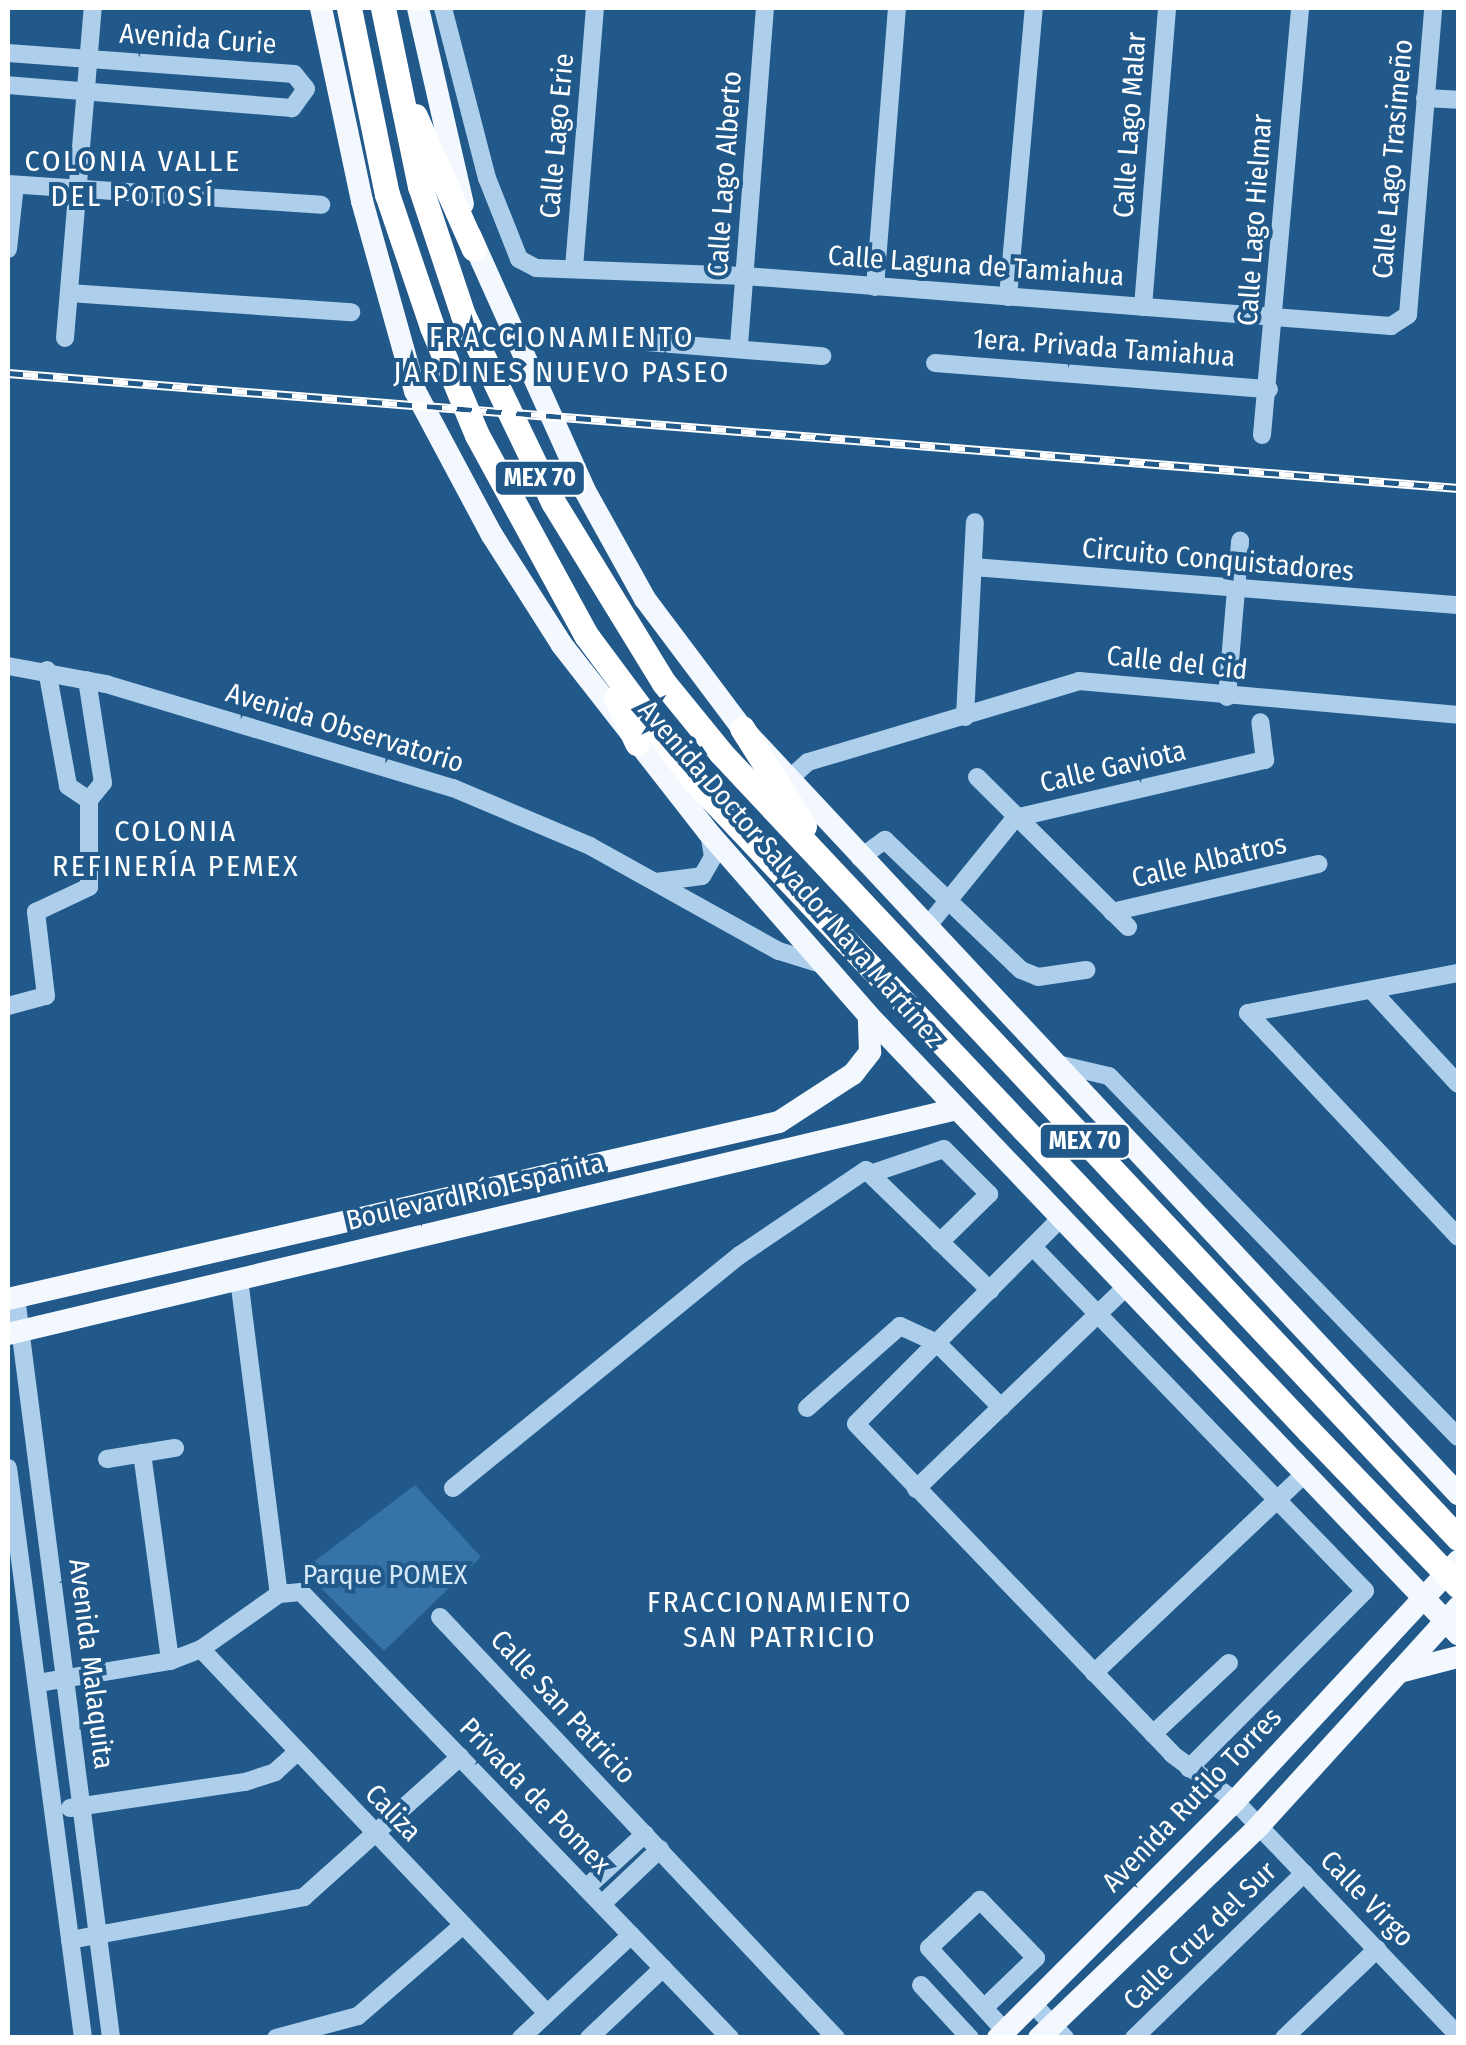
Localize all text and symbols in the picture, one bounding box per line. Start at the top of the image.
street label: Avenida Curie [118,17,278,61]
street label: Calle Lago Malar [1107,31,1153,219]
street label: Calle Lago Trasimeño [1366,38,1420,280]
street label: Calle Lago Erie [533,52,581,220]
street label: Calle Lago Alberto [701,70,749,278]
street label: Calle Lago Hielmar [1231,113,1279,327]
district label: COLONIA VALLE DEL POTOSÍ [25,143,241,214]
street label: Calle Laguna de Tamiahua [827,239,1125,293]
district label: FRACCIONAMIENTO JARDINES NUEVO PASEO [393,319,731,390]
street label: 1era. Privada Tamiahua [972,322,1236,374]
road number: MEX 70 [492,458,588,498]
street label: Circuito Conquistadores [1081,531,1355,589]
street label: Calle del Cid [1105,639,1249,687]
street label: Avenida Observatorio [222,676,468,780]
street label: Avenida Doctor Salvador Nava Martínez [631,694,951,1054]
street label: Calle Gaviota [1037,734,1189,800]
district label: COLONIA REFINERÍA PEMEX [52,813,300,884]
street label: Calle Albatros [1128,827,1290,895]
road number: MEX 70 [1038,1121,1132,1161]
street label: Boulevard Río Españita [343,1146,607,1238]
street label: Avenida Malaquita [61,1557,121,1771]
park label: Parque POMEX [303,1558,467,1592]
district label: FRACCIONAMIENTO SAN PATRICIO [647,1584,913,1654]
street label: Calle San Patricio [483,1623,643,1791]
street label: Avenida Rutilo Torres [1095,1701,1289,1899]
street label: Privada de Pomex [452,1711,618,1881]
street label: Caliza [358,1777,428,1849]
street label: Calle Virgo [1313,1844,1421,1954]
street label: Calle Cruz del Sur [1117,1855,1283,2017]

